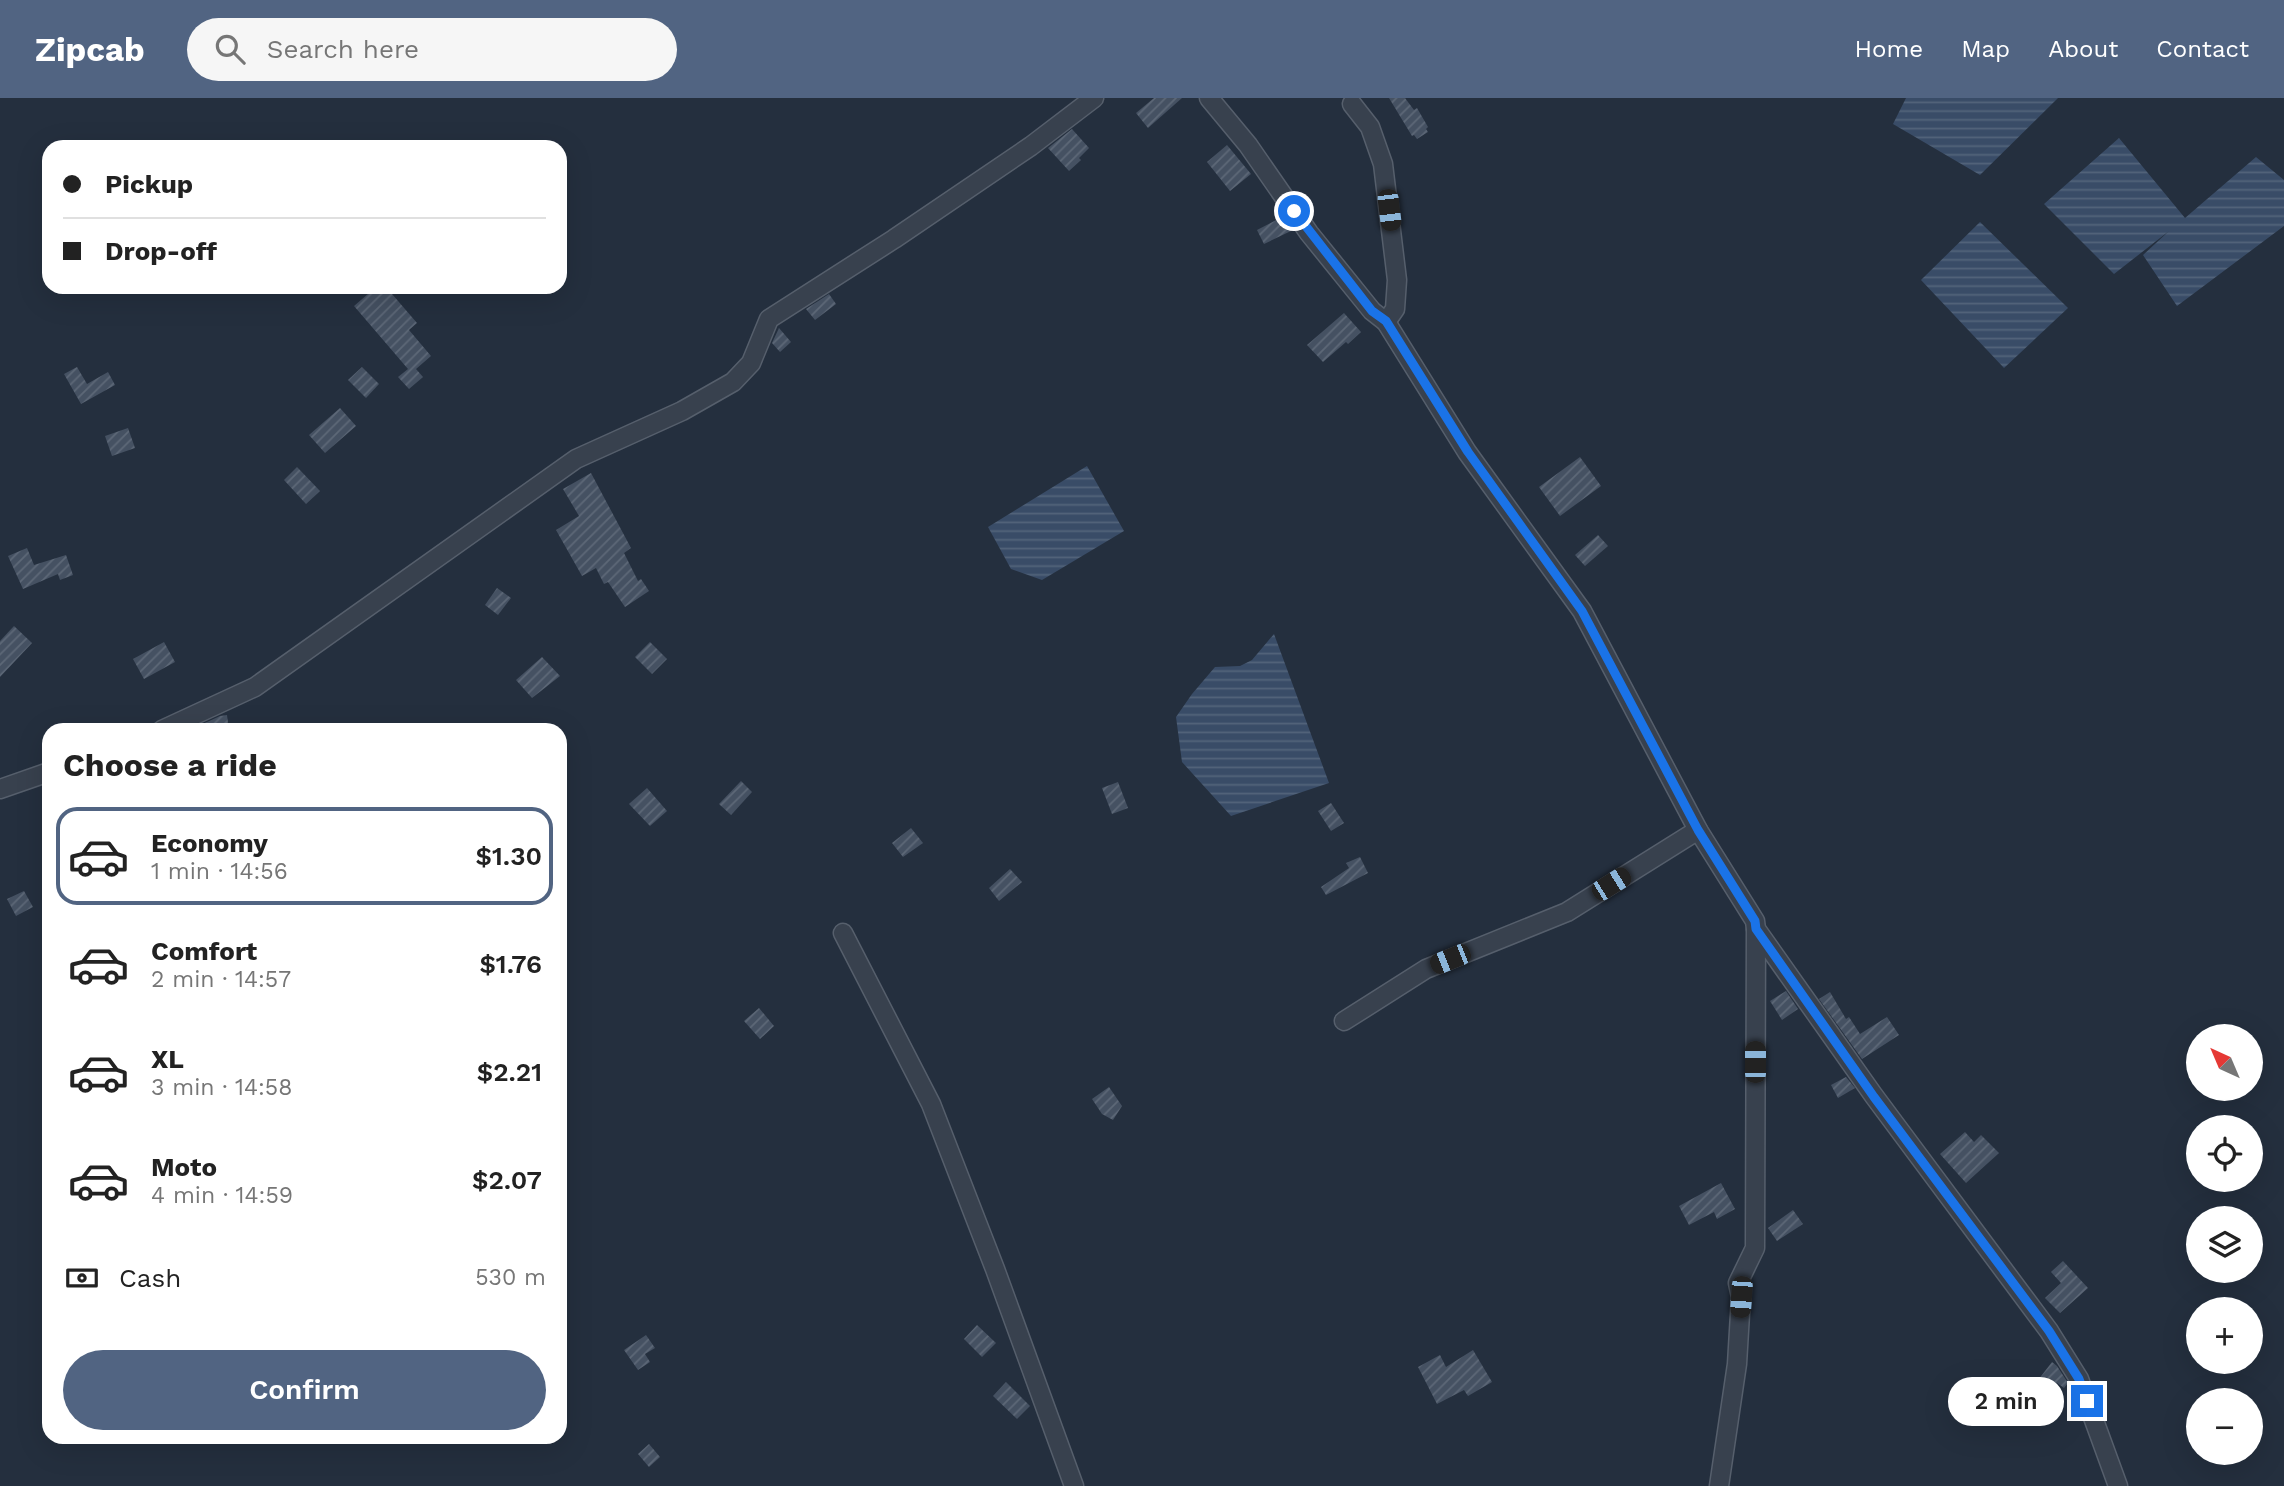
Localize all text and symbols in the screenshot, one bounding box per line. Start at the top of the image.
search box [187,18,677,81]
text: Zipcab [35,30,145,69]
icon: search [211,30,249,68]
text: Search here [267,34,419,64]
text: Home [1855,35,1923,63]
text: Map [1961,35,2010,63]
text: About [2048,35,2118,63]
text: Contact [2156,35,2249,63]
text: Pickup [105,169,193,199]
car [1377,188,1402,232]
route start [1278,195,1310,227]
text: Drop-off [105,236,217,266]
text: Choose a ride [63,746,277,784]
icon: car [67,825,130,888]
text: Economy [151,828,268,858]
text: $1.30 [476,841,542,871]
text: 1 min · 14:56 [151,858,288,885]
car [1588,864,1635,904]
icon: car [67,933,130,996]
text: Comfort [151,936,257,966]
car [1427,941,1474,977]
text: $1.76 [479,949,542,979]
text: 2 min · 14:57 [151,966,291,993]
north arrow [2186,1024,2263,1101]
map controls [2186,1024,2263,1465]
icon: car [67,1041,130,1104]
car [1745,1041,1766,1083]
text: XL [151,1044,184,1074]
text: $2.21 [477,1057,542,1087]
text: 3 min · 14:58 [151,1074,292,1101]
button: locate [2186,1115,2263,1192]
icon: car [67,1149,130,1212]
text: Moto [151,1152,217,1182]
text: $2.07 [472,1165,542,1195]
text: 4 min · 14:59 [151,1182,293,1209]
button: layers [2186,1206,2263,1283]
icon: cash [63,1259,101,1297]
text: Cash [119,1263,181,1293]
text: 530 m [475,1264,546,1291]
car [1730,1275,1753,1319]
button: + [2186,1297,2263,1374]
button: Confirm [63,1350,546,1430]
callout: 2 min [1947,1376,2062,1426]
route end [2071,1385,2103,1417]
text: 2 min [1974,1388,2038,1415]
button: − [2186,1388,2263,1465]

